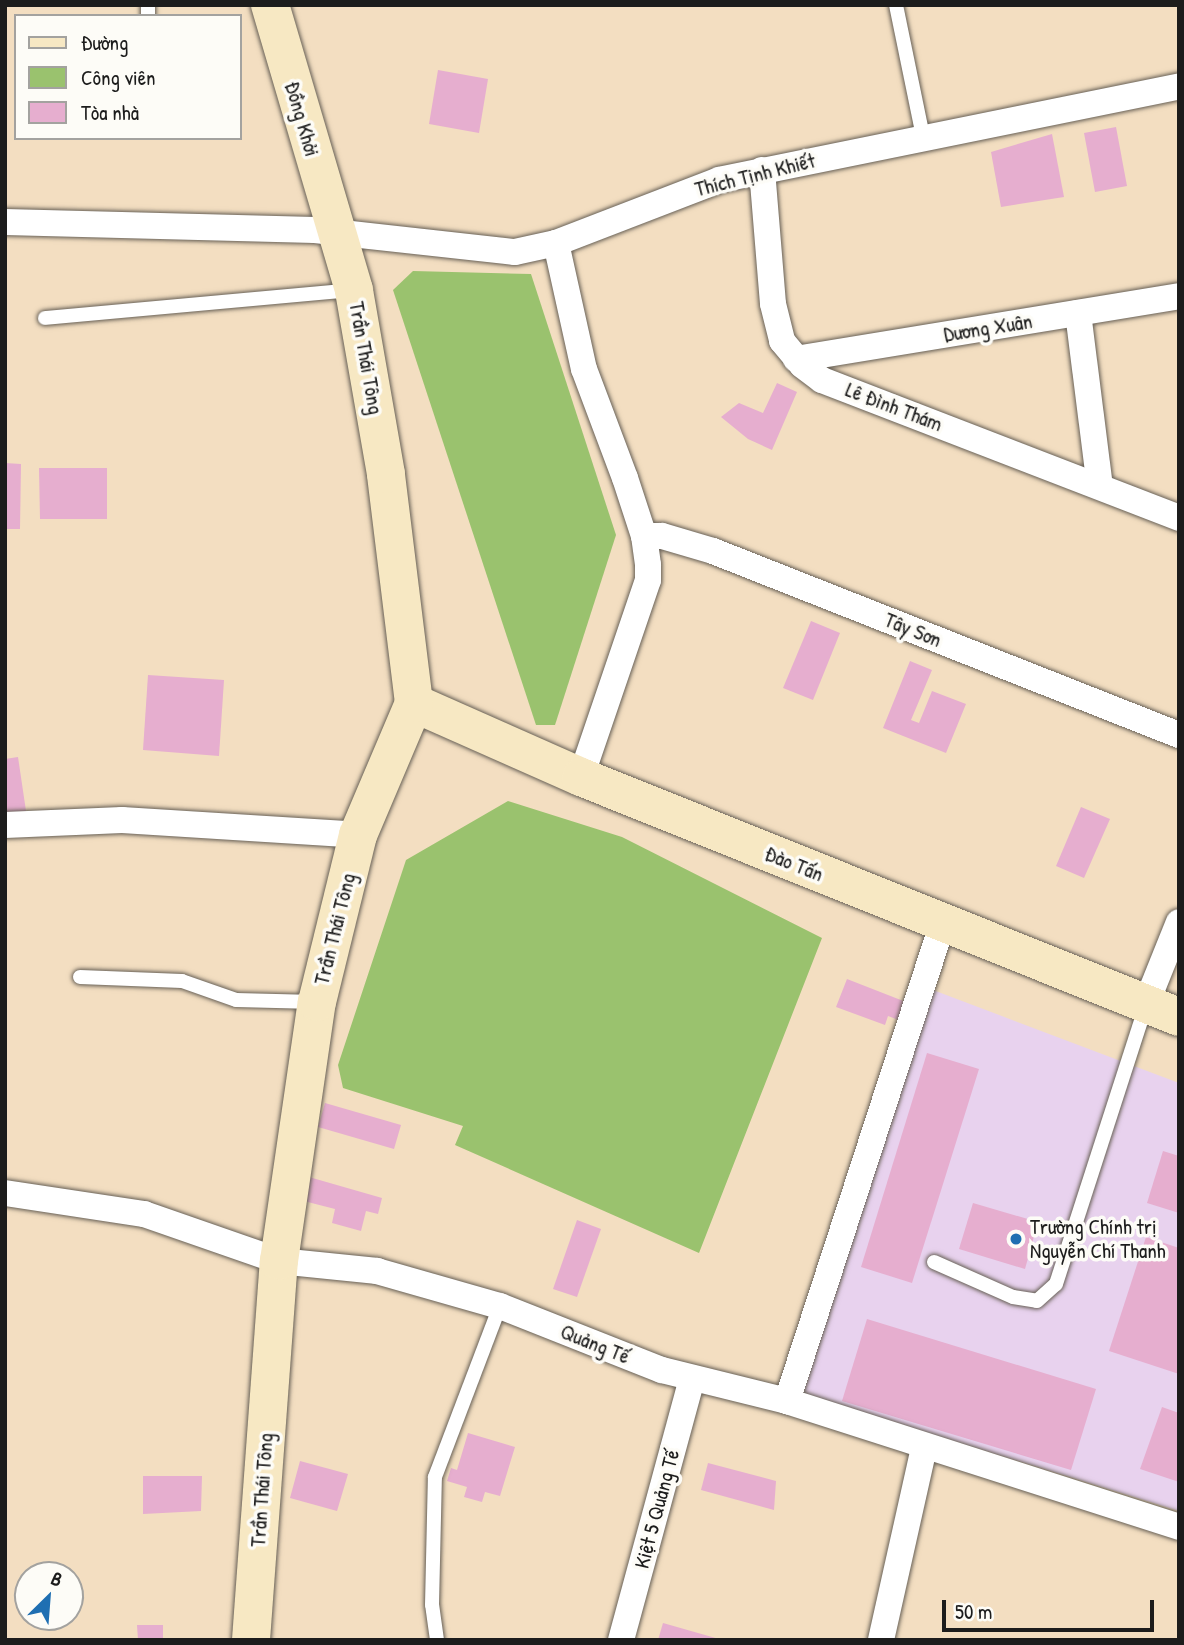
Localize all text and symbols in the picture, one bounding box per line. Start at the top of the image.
legend [14,14,242,140]
text: Đường [81,28,128,57]
text: Công viên [81,63,156,92]
street label: Đồng Khởi [279,79,325,159]
text: Tòa nhà [81,98,139,127]
street label: Thích Tịnh Khiết [692,148,818,202]
street label: Trần Thái Tông [344,300,388,416]
street label: Dương Xuân [942,309,1034,347]
street label: Lê Đình Thám [842,377,946,437]
street label: Tây Sơn [881,607,945,653]
street label: Đào Tấn [761,841,827,887]
street label: Trần Thái Tông [309,871,361,987]
place label: Trường Chính trị Nguyễn Chí Thanh [1030,1214,1166,1264]
marker: Trường Chính trị Nguyễn Chí Thanh [1008,1231,1024,1247]
street label: Quảng Tế [557,1319,633,1369]
street label: Trần Thái Tông [245,1432,279,1548]
street label: Kiệt 5 Quảng Tế [629,1447,685,1571]
north arrow [14,1561,84,1631]
text: B [47,1565,67,1593]
scale bar [946,1586,1158,1630]
text: 50 m [955,1597,992,1626]

